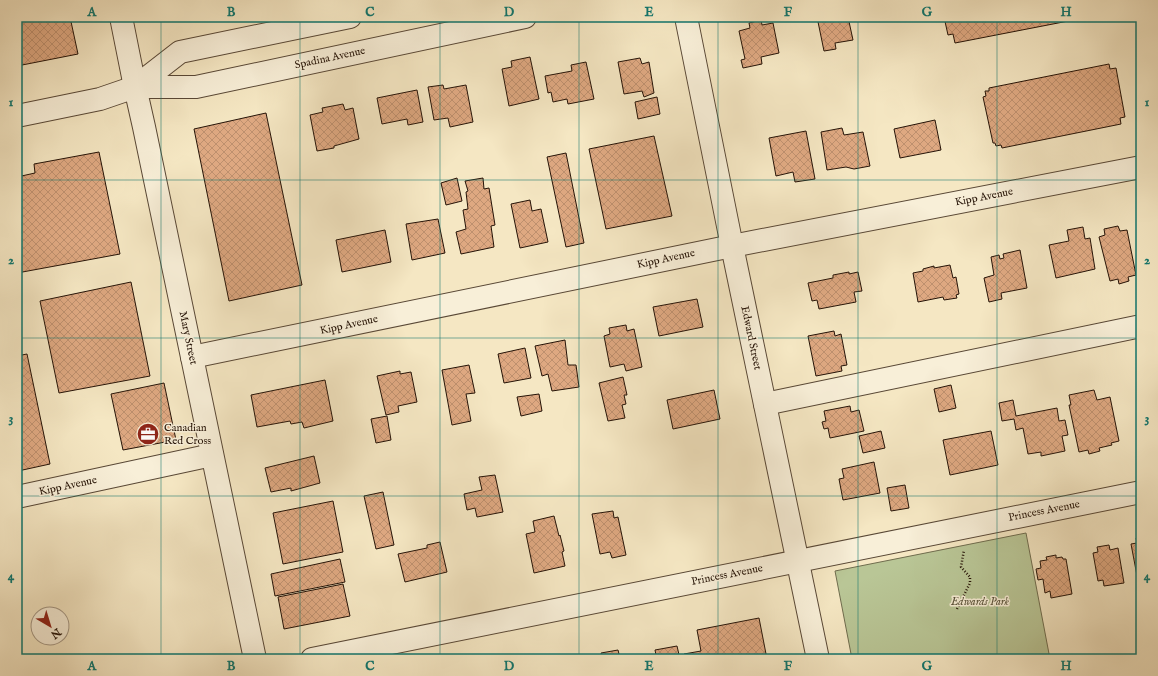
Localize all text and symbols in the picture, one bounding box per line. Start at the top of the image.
text: A [87,4,98,21]
text: B [227,4,236,21]
text: C [365,4,375,21]
text: D [504,4,515,21]
text: E [644,4,654,21]
text: F [784,4,793,21]
text: G [922,4,933,21]
text: H [1060,4,1072,21]
street label: Spadina Avenue [293,44,367,72]
text: 1 [9,94,14,111]
text: 1 [1145,94,1150,111]
street label: Kipp Avenue [954,185,1014,209]
street label: Kipp Avenue [636,246,696,272]
text: 2 [8,252,14,269]
text: 2 [1144,252,1150,269]
street label: Edward Street [737,305,765,371]
street label: Mary Street [176,310,201,366]
street label: Kipp Avenue [319,312,379,338]
text: 3 [9,410,14,427]
text: 3 [1145,410,1150,427]
office icon: Canadian Red Cross [135,421,161,447]
place label: Canadian Red Cross [164,421,211,448]
street label: Kipp Avenue [38,473,98,499]
street label: Princess Avenue [1007,497,1081,525]
street label: Princess Avenue [690,561,764,589]
text: 4 [8,568,15,585]
text: 4 [1144,568,1151,585]
park label: Edwards Park [950,595,1010,609]
north arrow [30,606,70,646]
text: N [47,624,64,642]
text: A [87,658,98,675]
text: B [227,658,236,675]
text: C [365,658,375,675]
text: D [504,658,515,675]
text: E [644,658,654,675]
text: F [784,658,793,675]
text: G [922,658,933,675]
text: H [1060,658,1072,675]

